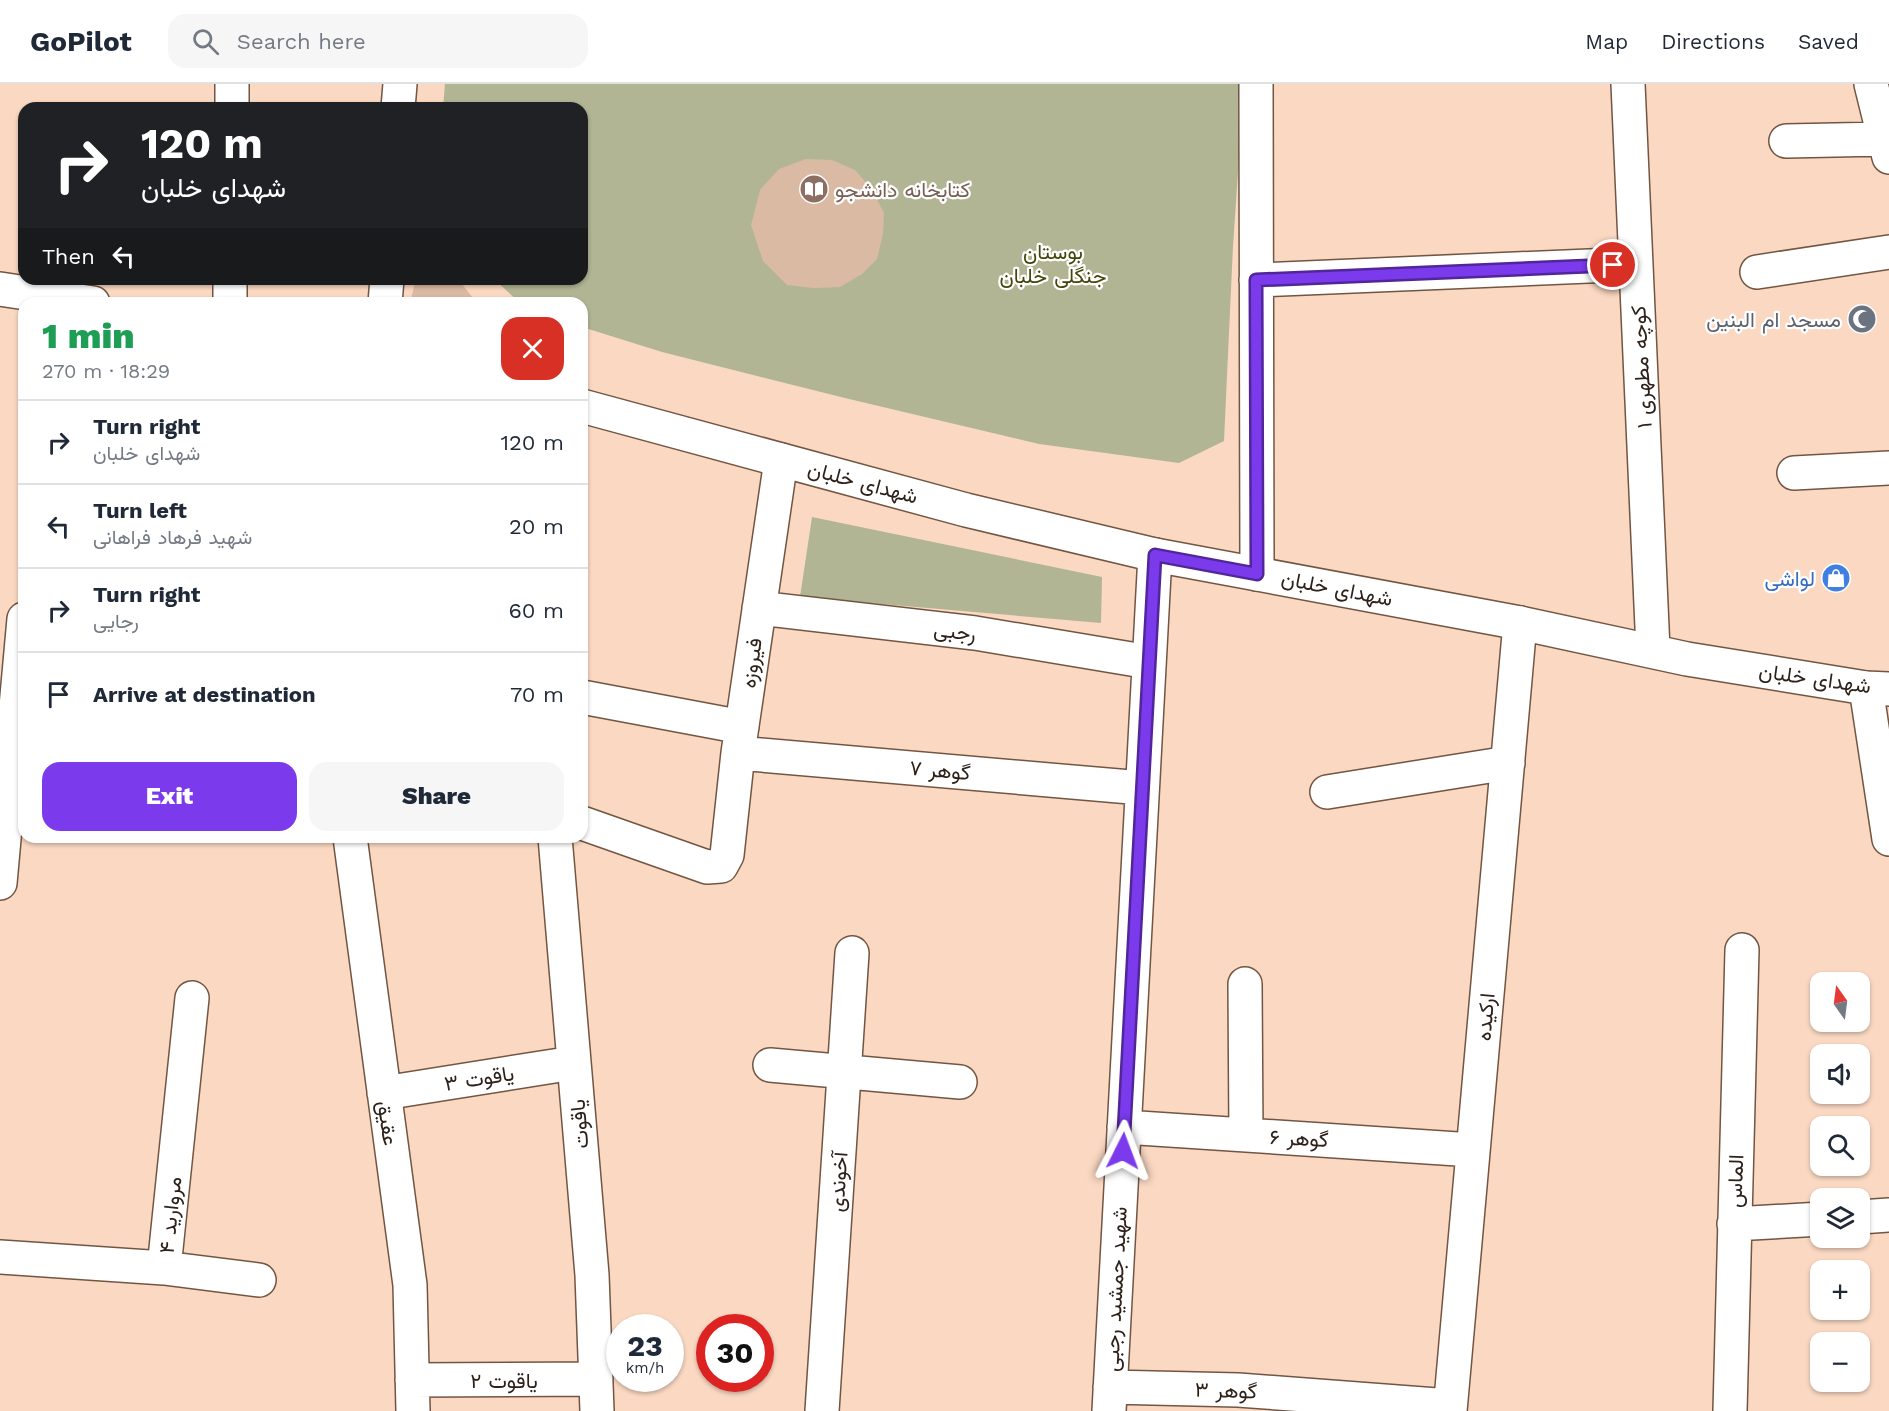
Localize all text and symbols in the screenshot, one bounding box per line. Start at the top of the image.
search box [168,14,588,68]
text: GoPilot [30,25,132,58]
icon: search [189,25,222,58]
text: Search here [237,29,366,54]
text: Map [1585,29,1628,54]
text: Directions [1661,29,1765,54]
text: Saved [1798,29,1859,54]
text: 120 m [141,119,263,168]
icon: right [42,126,120,204]
text: شهدای خلبان [141,172,286,204]
library icon: کتابخانه دانشجو [798,173,830,205]
place label: کتابخانه دانشجو [835,177,970,203]
park label: بوستان جنگلی خلبان [999,239,1107,288]
pin [1587,239,1638,290]
icon: left [107,240,140,273]
text: Then [42,244,95,269]
icon: arrive [1596,248,1629,281]
mosque icon: مسجد ام البنین [1846,303,1878,335]
street label: کوچه مطهری ۱ [1625,305,1659,429]
place label: مسجد ام البنین [1706,307,1841,334]
text: 1 min [42,315,135,357]
button: close [501,317,564,380]
text: 270 m · 18:29 [42,359,170,383]
text: Turn right [93,414,200,439]
icon: right [42,426,75,459]
text: 120 m [500,430,564,455]
text: شهدای خلبان [93,441,200,465]
street label: شهدای خلبان [805,455,921,510]
text: Turn left [93,498,187,523]
icon: left [42,510,75,543]
text: 20 m [509,514,564,539]
text: شهید فرهاد فراهانی [93,525,252,549]
shop icon: لواشی [1820,562,1852,594]
street label: شهدای خلبان [1279,565,1395,612]
place label: لواشی [1765,566,1815,592]
text: Turn right [93,582,200,607]
icon: right [42,594,75,627]
text: 60 m [508,598,564,623]
text: رجایی [93,609,139,633]
street label: رجبی [932,616,978,647]
street label: فیروزه [735,636,768,690]
street label: شهدای خلبان [1757,658,1873,699]
icon: arrive [42,678,75,711]
text: Arrive at destination [93,682,316,707]
text: 70 m [510,682,564,707]
street label: گوهر ۷ [908,755,971,786]
button: Exit [42,762,297,831]
button: Share [309,762,564,831]
north arrow [1810,972,1870,1032]
map controls [1810,972,1870,1392]
street label: ارکیده [1470,992,1501,1042]
button: sound [1810,1044,1870,1104]
street label: یاقوت ۳ [442,1060,516,1097]
street label: یاقوت [564,1098,595,1150]
street label: عقیق [372,1099,404,1147]
button: search [1810,1116,1870,1176]
position arrow [1091,1119,1155,1183]
street label: گوهر ۶ [1269,1124,1329,1153]
street label: آخوندی [823,1149,854,1213]
street label: الماس [1722,1154,1748,1208]
street label: مروارید ۴ [154,1175,187,1255]
button: layers [1810,1188,1870,1248]
street label: شهید جمشید رجبی [1098,1206,1133,1372]
button: + [1810,1260,1870,1320]
speed limit sign: 30 [696,1314,774,1392]
text: 23 [627,1328,663,1363]
button: − [1810,1332,1870,1392]
text: km/h [626,1359,664,1377]
street label: یاقوت ۲ [470,1368,538,1394]
street label: گوهر ۳ [1194,1376,1258,1405]

